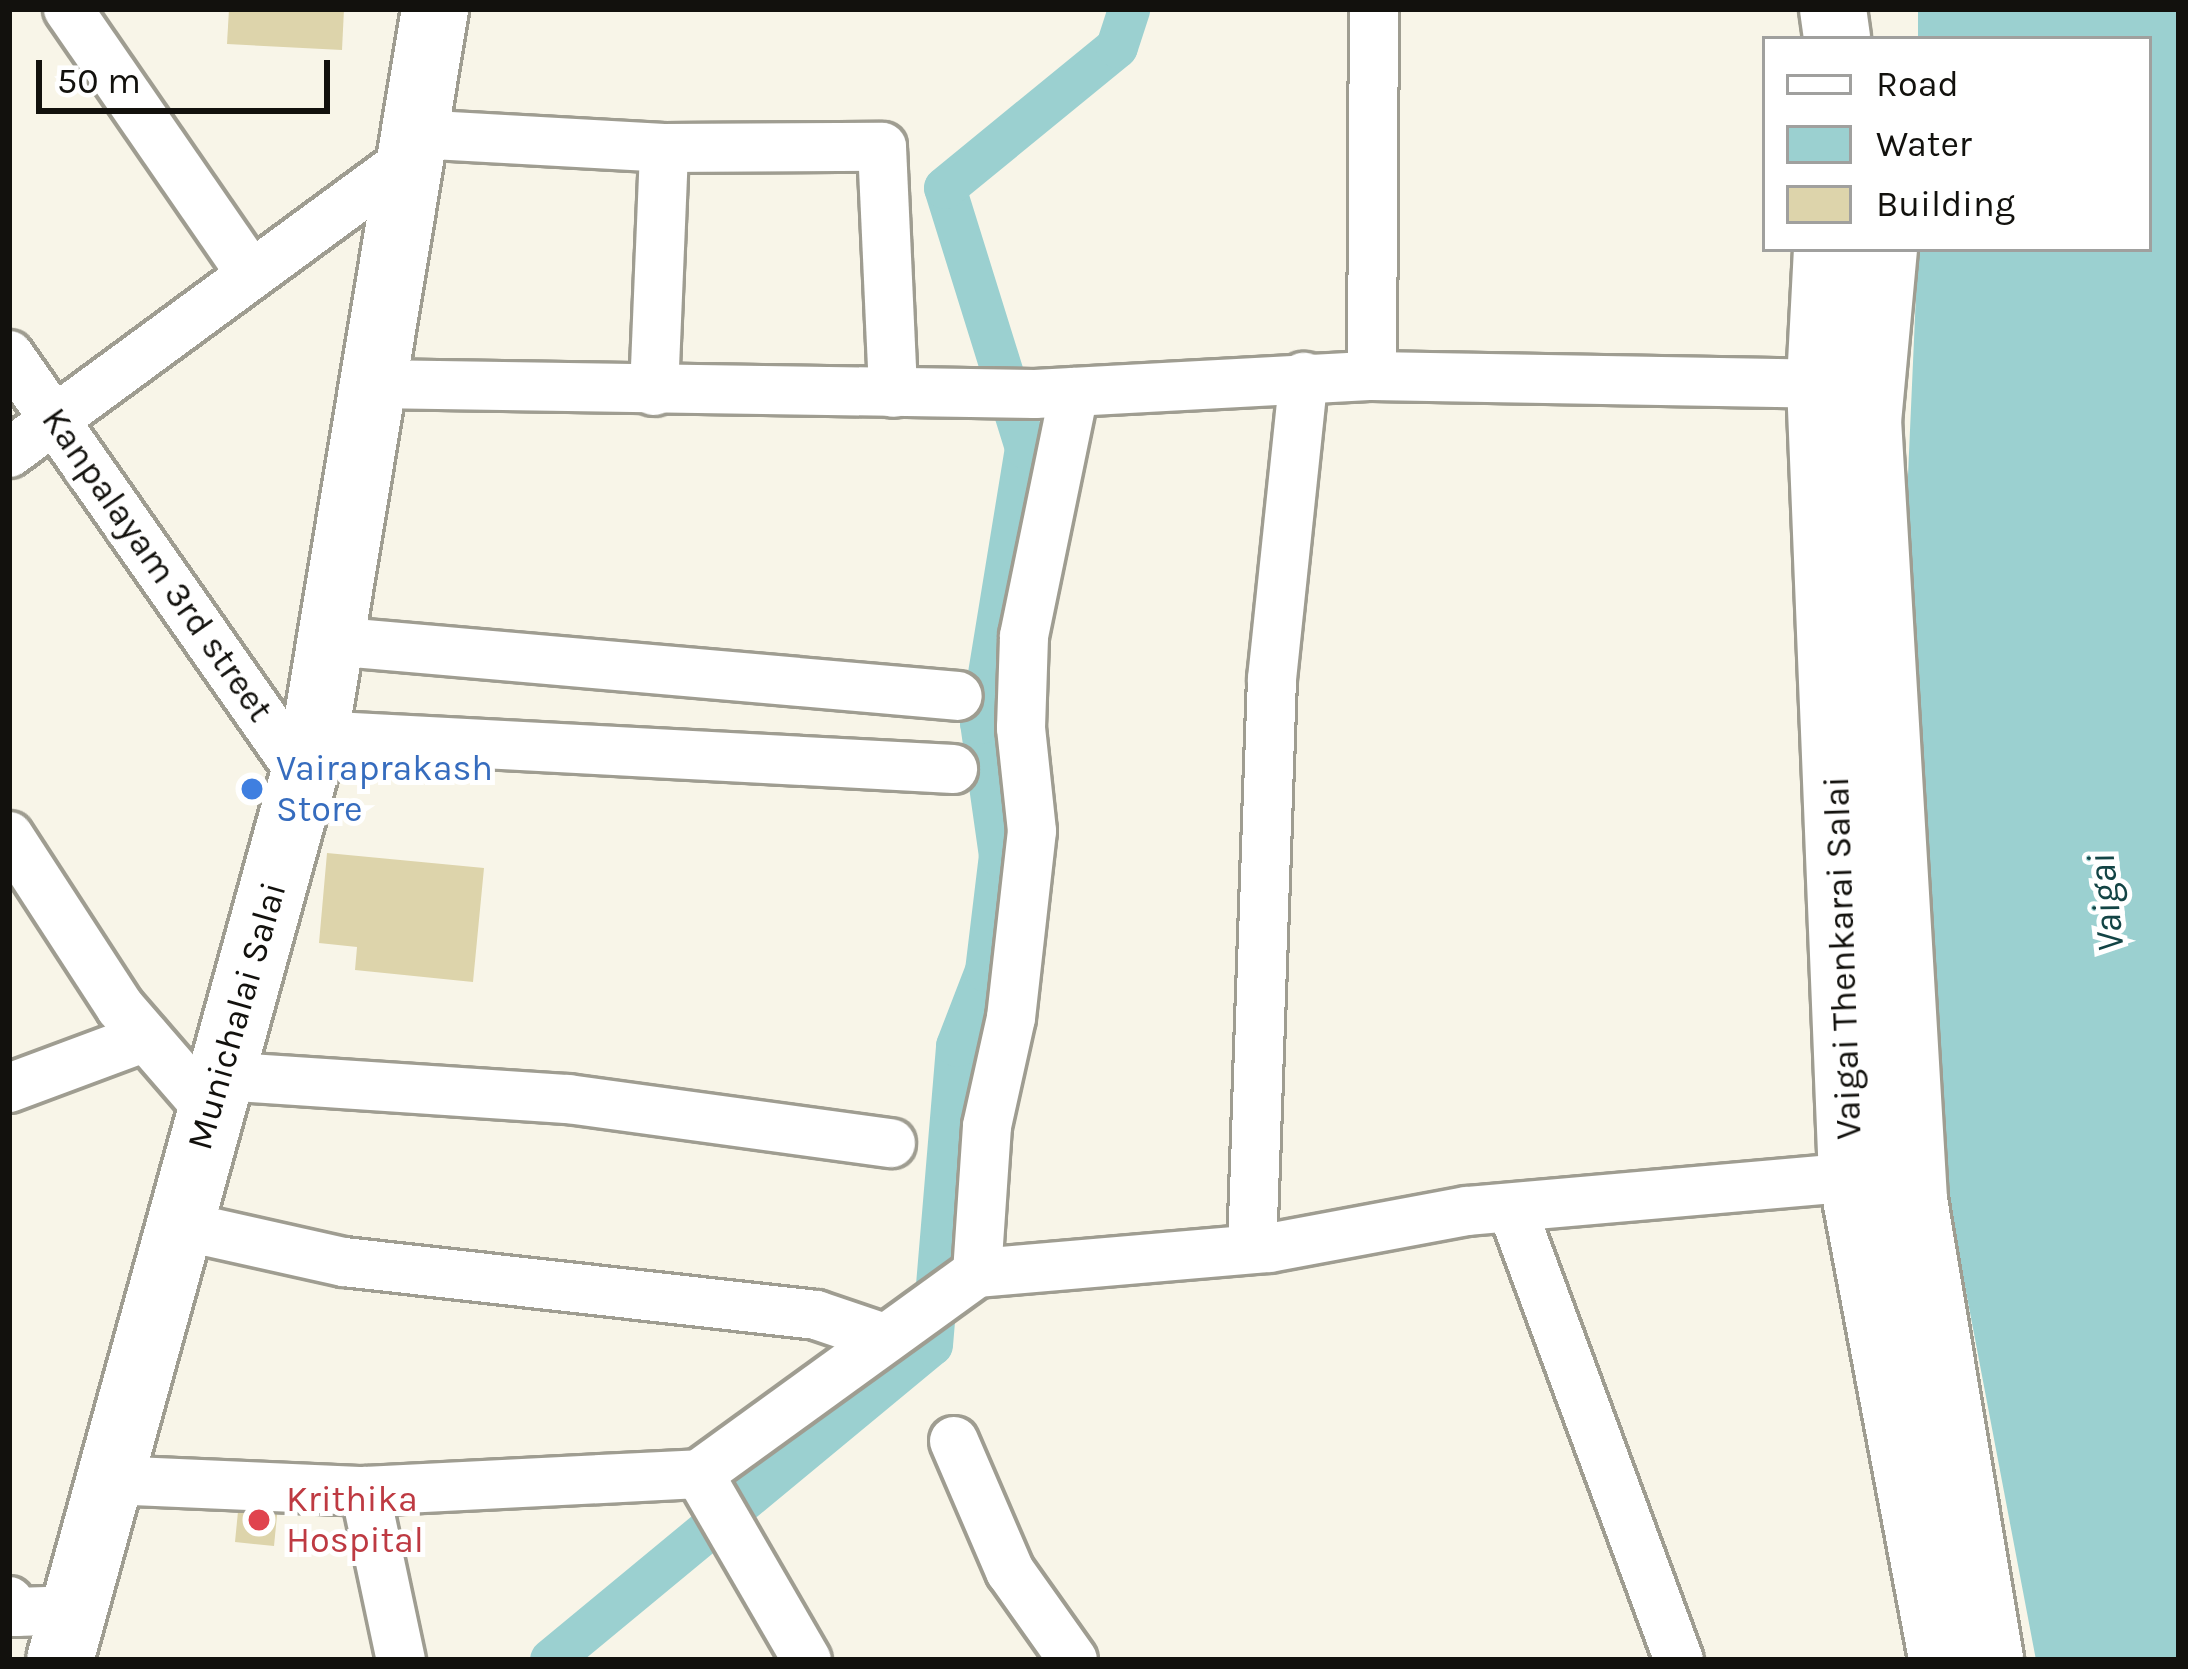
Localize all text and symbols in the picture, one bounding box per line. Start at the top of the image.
scale bar [42,36,336,110]
legend [1762,36,2152,252]
text: 50 m [57,60,141,102]
text: Road [1876,63,1959,105]
text: Water [1876,123,1972,165]
text: Building [1876,183,2015,225]
street label: Kanpalayam 3rd street [32,400,282,730]
place label: Vairaprakash Store [276,746,493,831]
marker: Vairaprakash Store [239,776,265,802]
street label: Vaigai Thenkarai Salai [1815,776,1871,1140]
water label: Vaigai [2078,851,2134,955]
street label: Munichalai Salai [178,877,296,1155]
place label: Krithika Hospital [286,1477,424,1562]
marker: Krithika Hospital [243,1504,275,1536]

